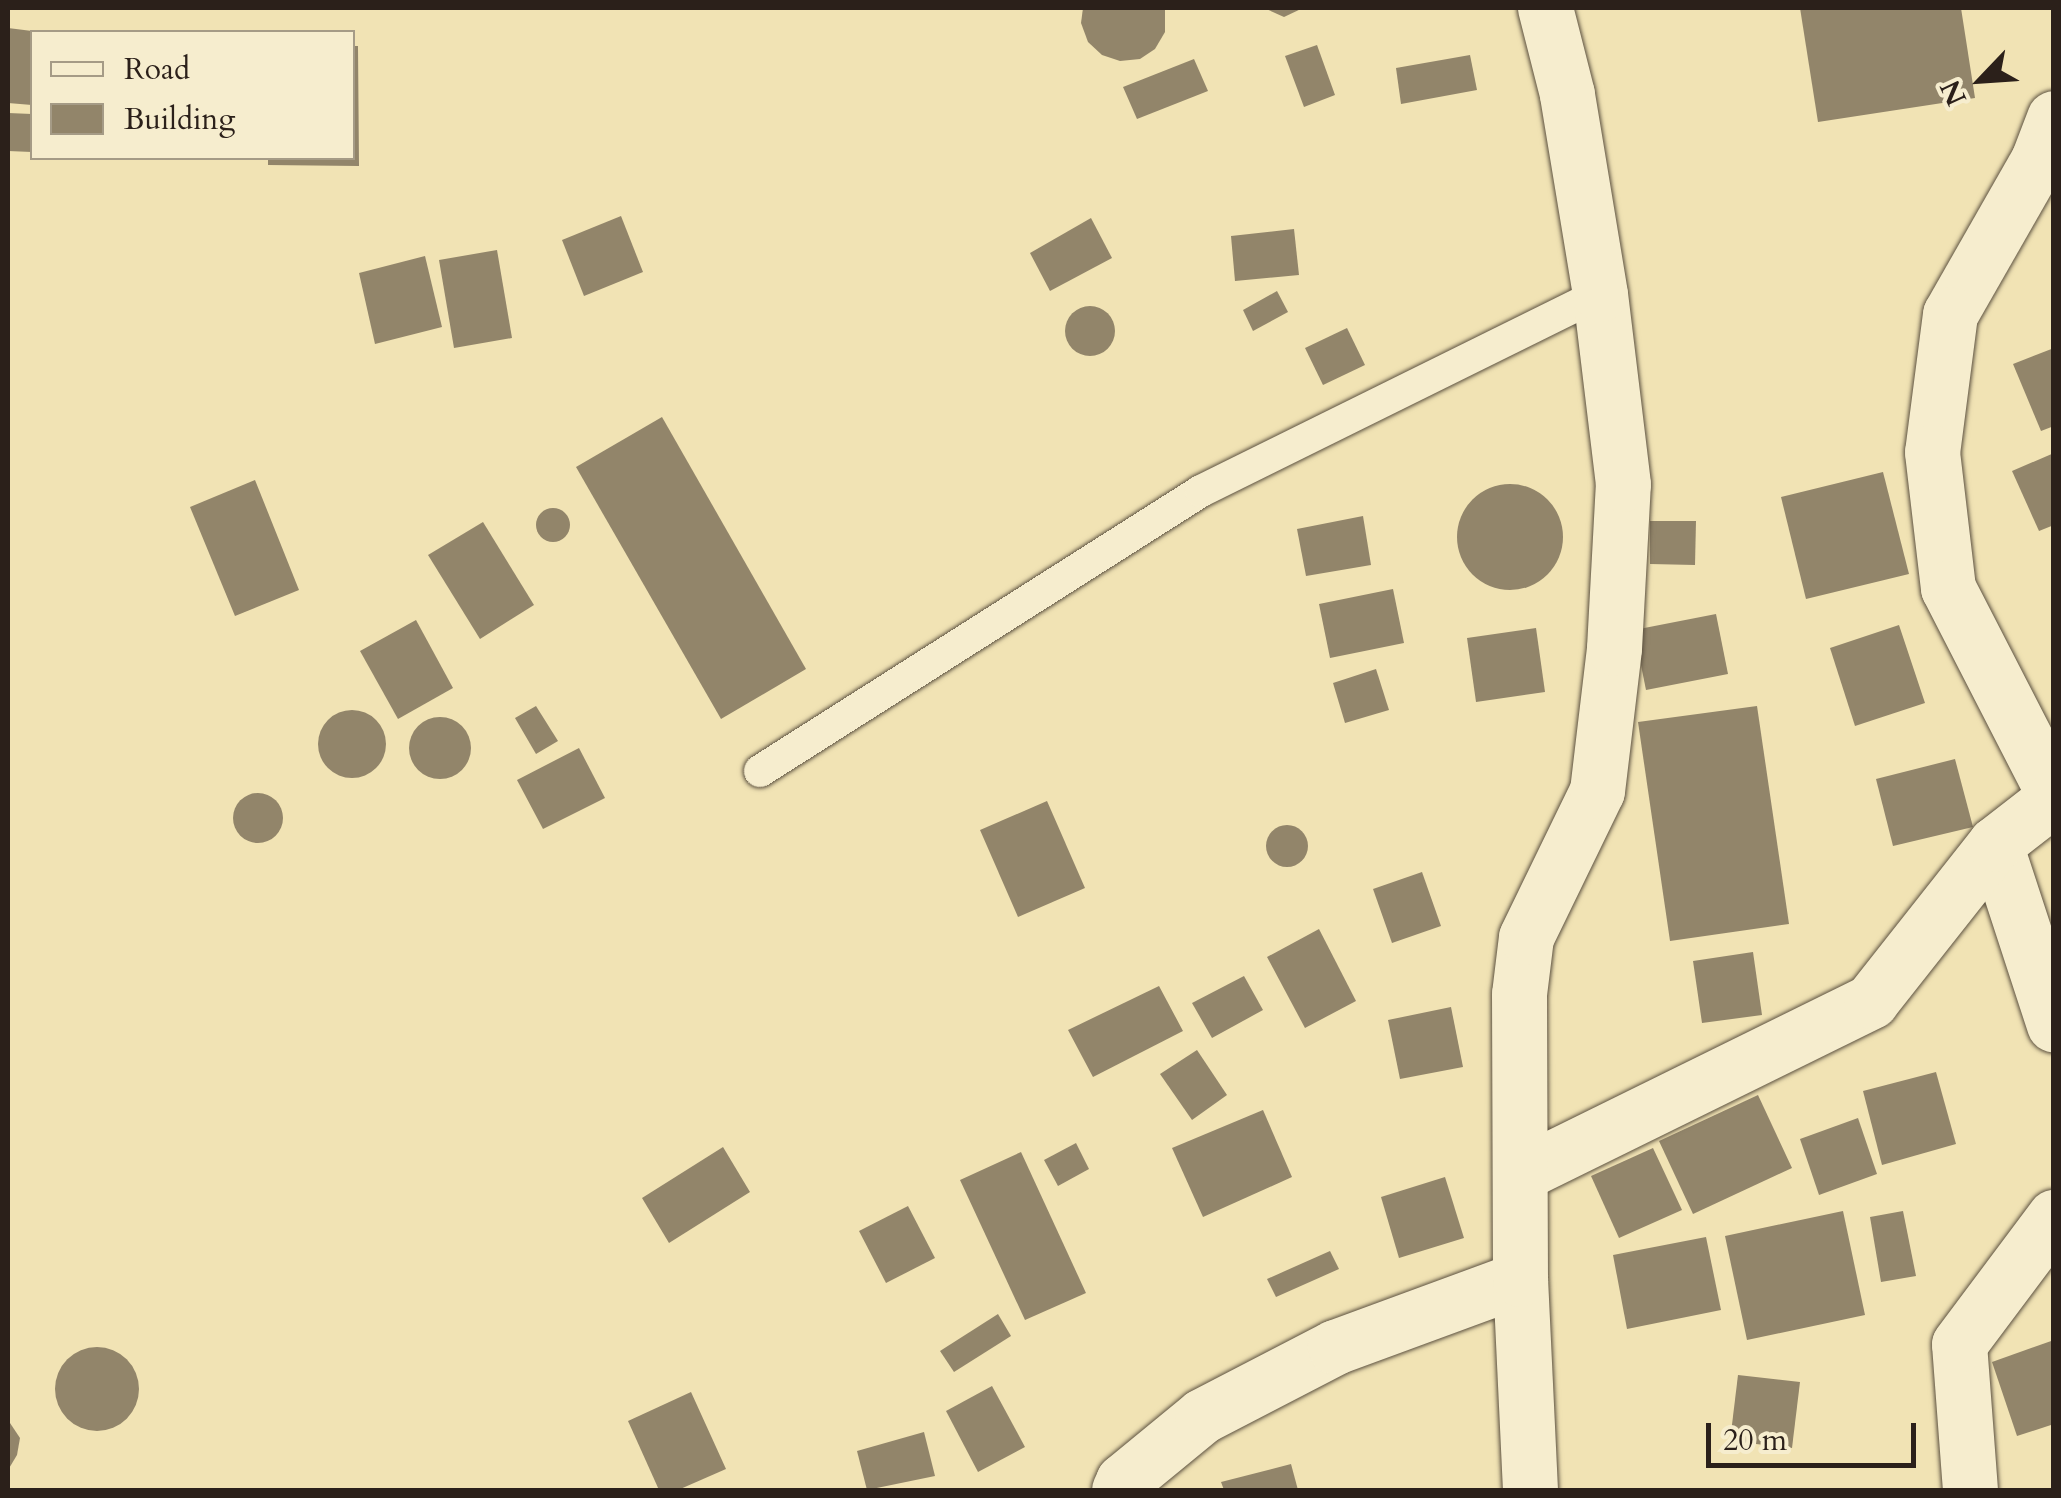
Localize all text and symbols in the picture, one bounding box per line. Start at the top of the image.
legend [30,30,355,160]
north arrow [1931,30,2031,130]
text: Road [124,49,190,90]
text: N [1931,74,1976,112]
text: Building [124,99,235,140]
scale bar [1711,1403,1921,1465]
text: 20 m [1723,1420,1787,1461]

